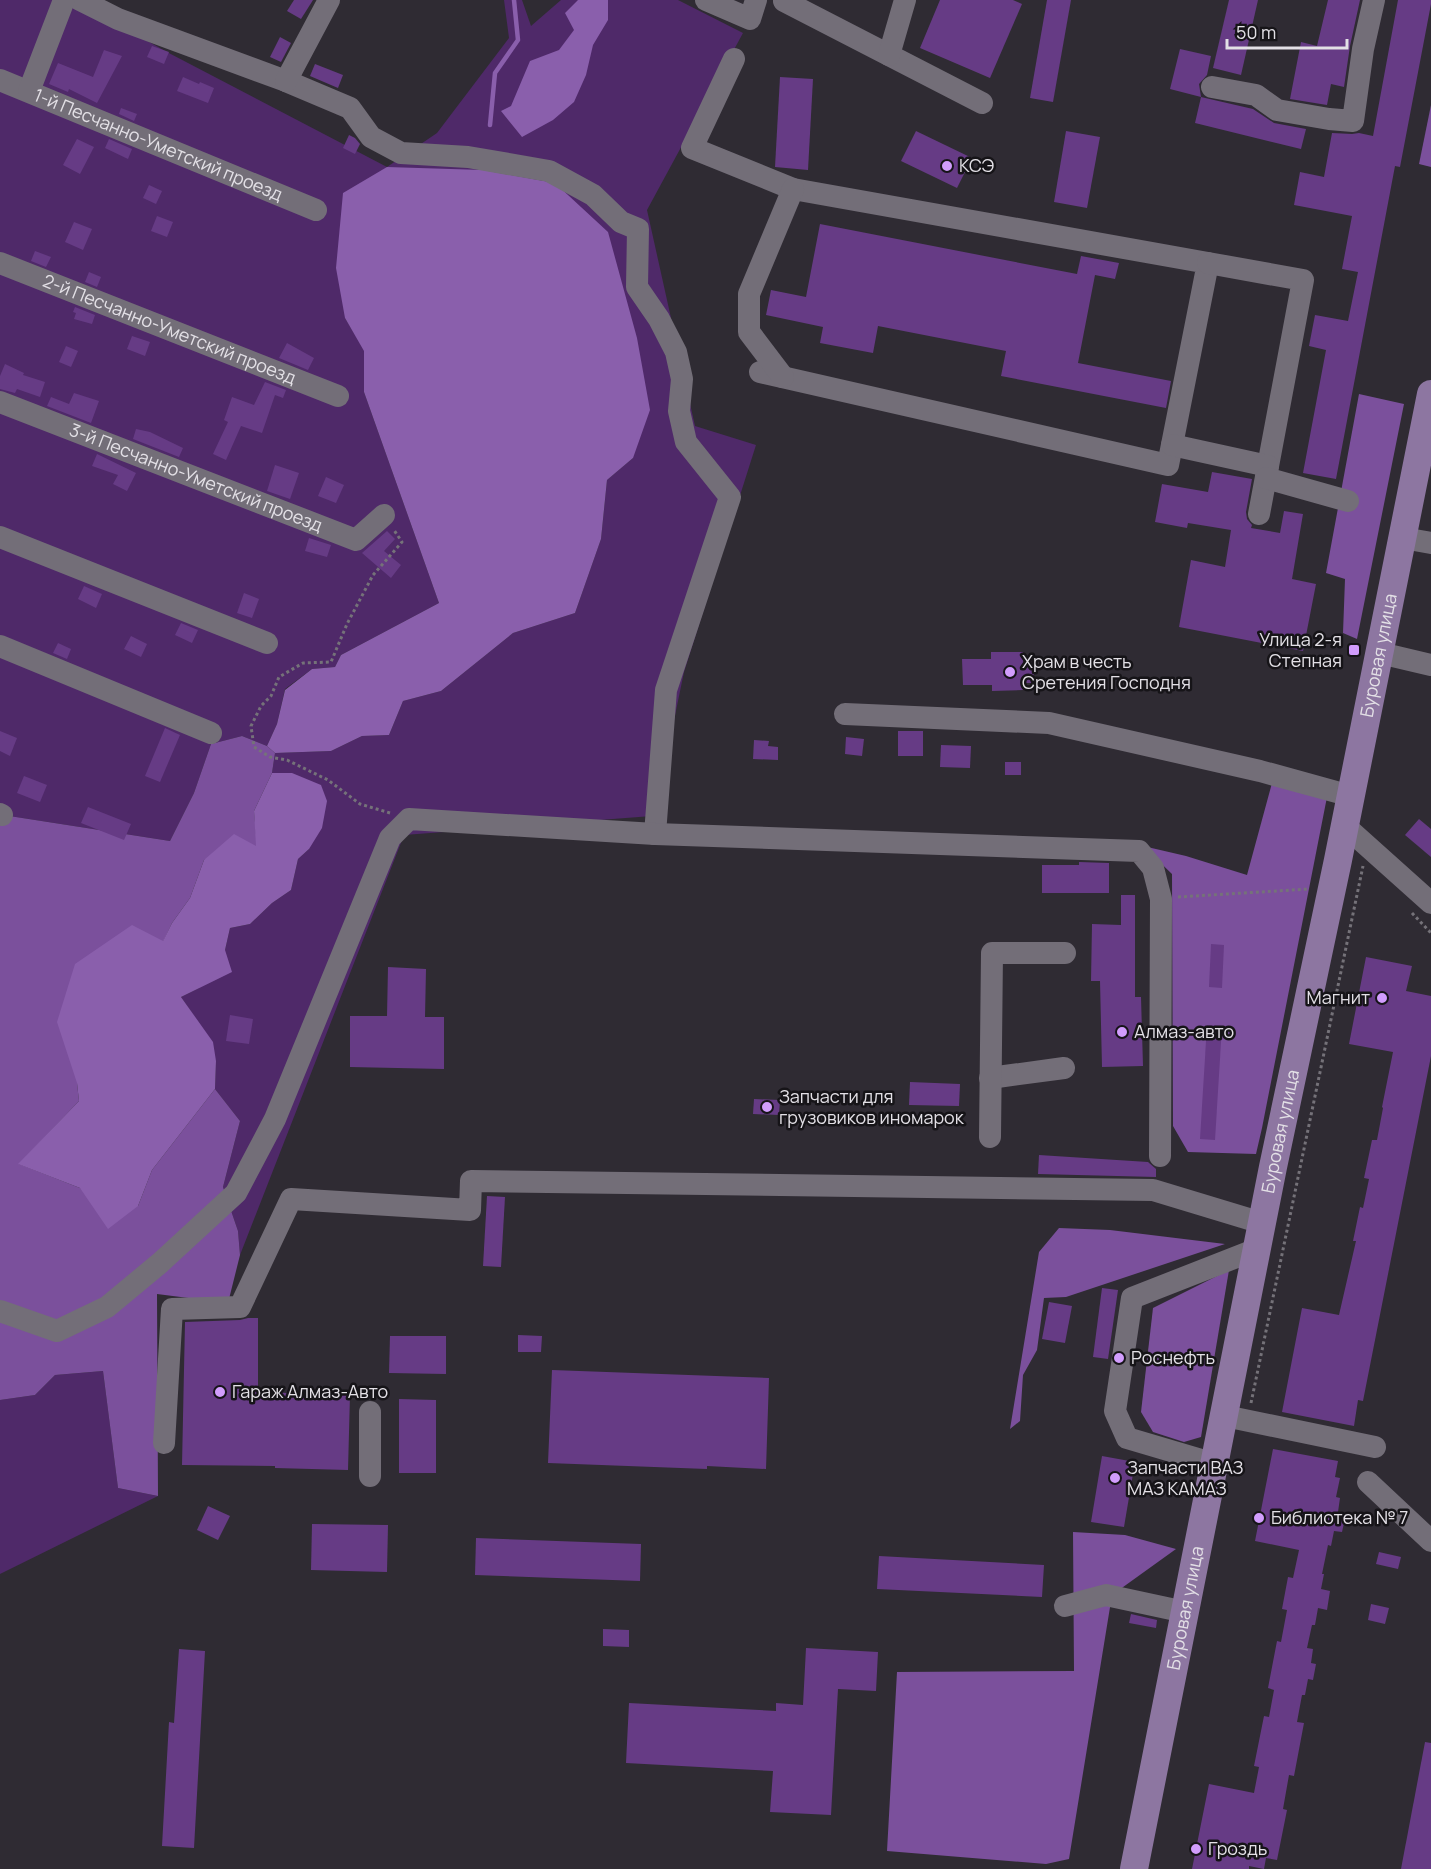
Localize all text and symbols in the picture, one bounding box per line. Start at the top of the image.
scale bar [1227,12,1347,50]
text: 50 m [1236,20,1276,44]
street label: 1-й Песчанно-Уметский проезд [31,82,287,206]
place label: КСЭ [959,153,994,177]
marker: КСЭ [940,159,954,173]
street label: 2-й Песчанно-Уметский проезд [40,268,300,389]
street label: 3-й Песчанно-Уметский проезд [66,417,326,537]
street label: Буровая улица [1354,591,1402,719]
place label: Улица 2-я Степная [1259,627,1342,672]
marker: Улица 2-я Степная [1347,643,1361,657]
place label: Храм в честь Сретения Господня [1022,649,1191,694]
marker: Храм в честь Сретения Господня [1003,665,1017,679]
place label: Магнит [1307,985,1370,1009]
marker: Магнит [1375,991,1389,1005]
place label: Алмаз-авто [1134,1019,1234,1043]
marker: Алмаз-авто [1115,1025,1129,1039]
street label: Буровая улица [1255,1067,1304,1195]
place label: Запчасти для грузовиков иномарок [779,1084,965,1129]
marker: Запчасти для грузовиков иномарок [760,1100,774,1114]
place label: Роснефть [1131,1345,1215,1369]
marker: Роснефть [1112,1351,1126,1365]
place label: Гараж Алмаз-Авто [232,1379,388,1403]
marker: Гараж Алмаз-Авто [213,1385,227,1399]
place label: Запчасти ВАЗ МАЗ КАМАЗ [1127,1455,1244,1500]
marker: Запчасти ВАЗ МАЗ КАМАЗ [1108,1471,1122,1485]
place label: Библиотека № 7 [1271,1505,1408,1529]
marker: Библиотека № 7 [1252,1511,1266,1525]
street label: Буровая улица [1161,1544,1209,1672]
place label: Гроздь [1208,1836,1267,1860]
marker: Гроздь [1189,1842,1203,1856]

